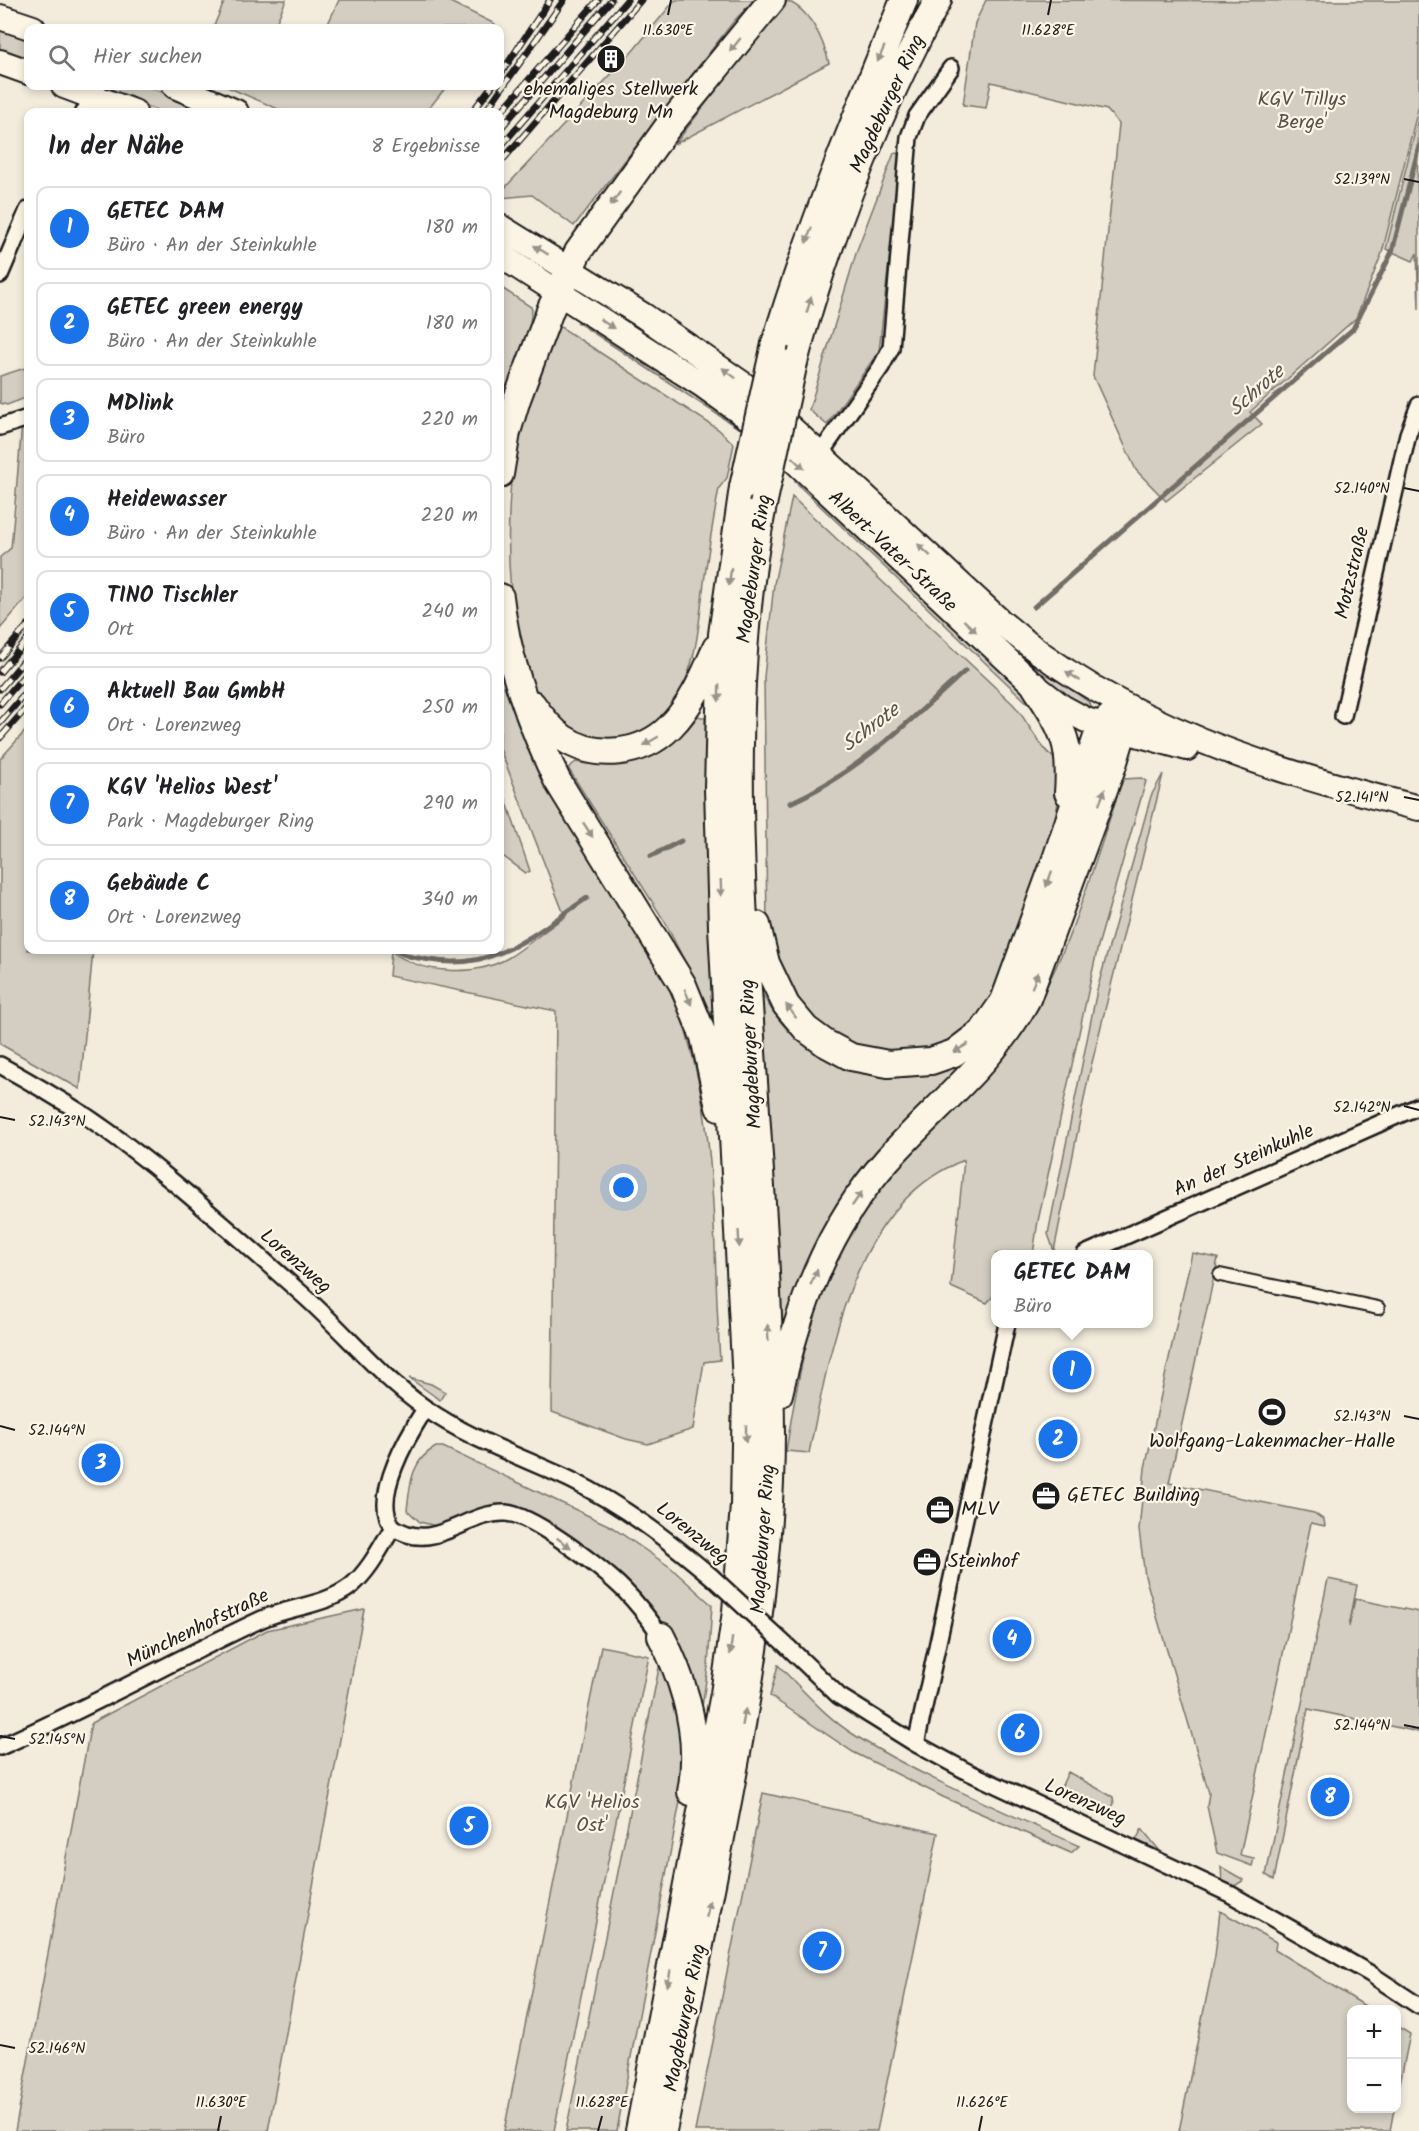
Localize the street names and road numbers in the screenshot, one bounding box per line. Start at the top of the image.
street label: Magdeburger Ring [842,29,934,179]
street label: Albert-Vater-Straße [820,483,964,621]
street label: Magdeburger Ring [729,492,781,646]
street label: Motzstraße [1327,523,1379,623]
street label: Magdeburger Ring [732,978,772,1130]
street label: An der Steinkuhle [1169,1116,1319,1206]
street label: Lorenzweg [252,1221,338,1303]
street label: Magdeburger Ring [743,1463,785,1615]
street label: Lorenzweg [648,1494,736,1574]
street label: Münchenhofstraße [121,1581,275,1677]
street label: Lorenzweg [1039,1771,1131,1835]
street label: Magdeburger Ring [656,1941,716,2095]

